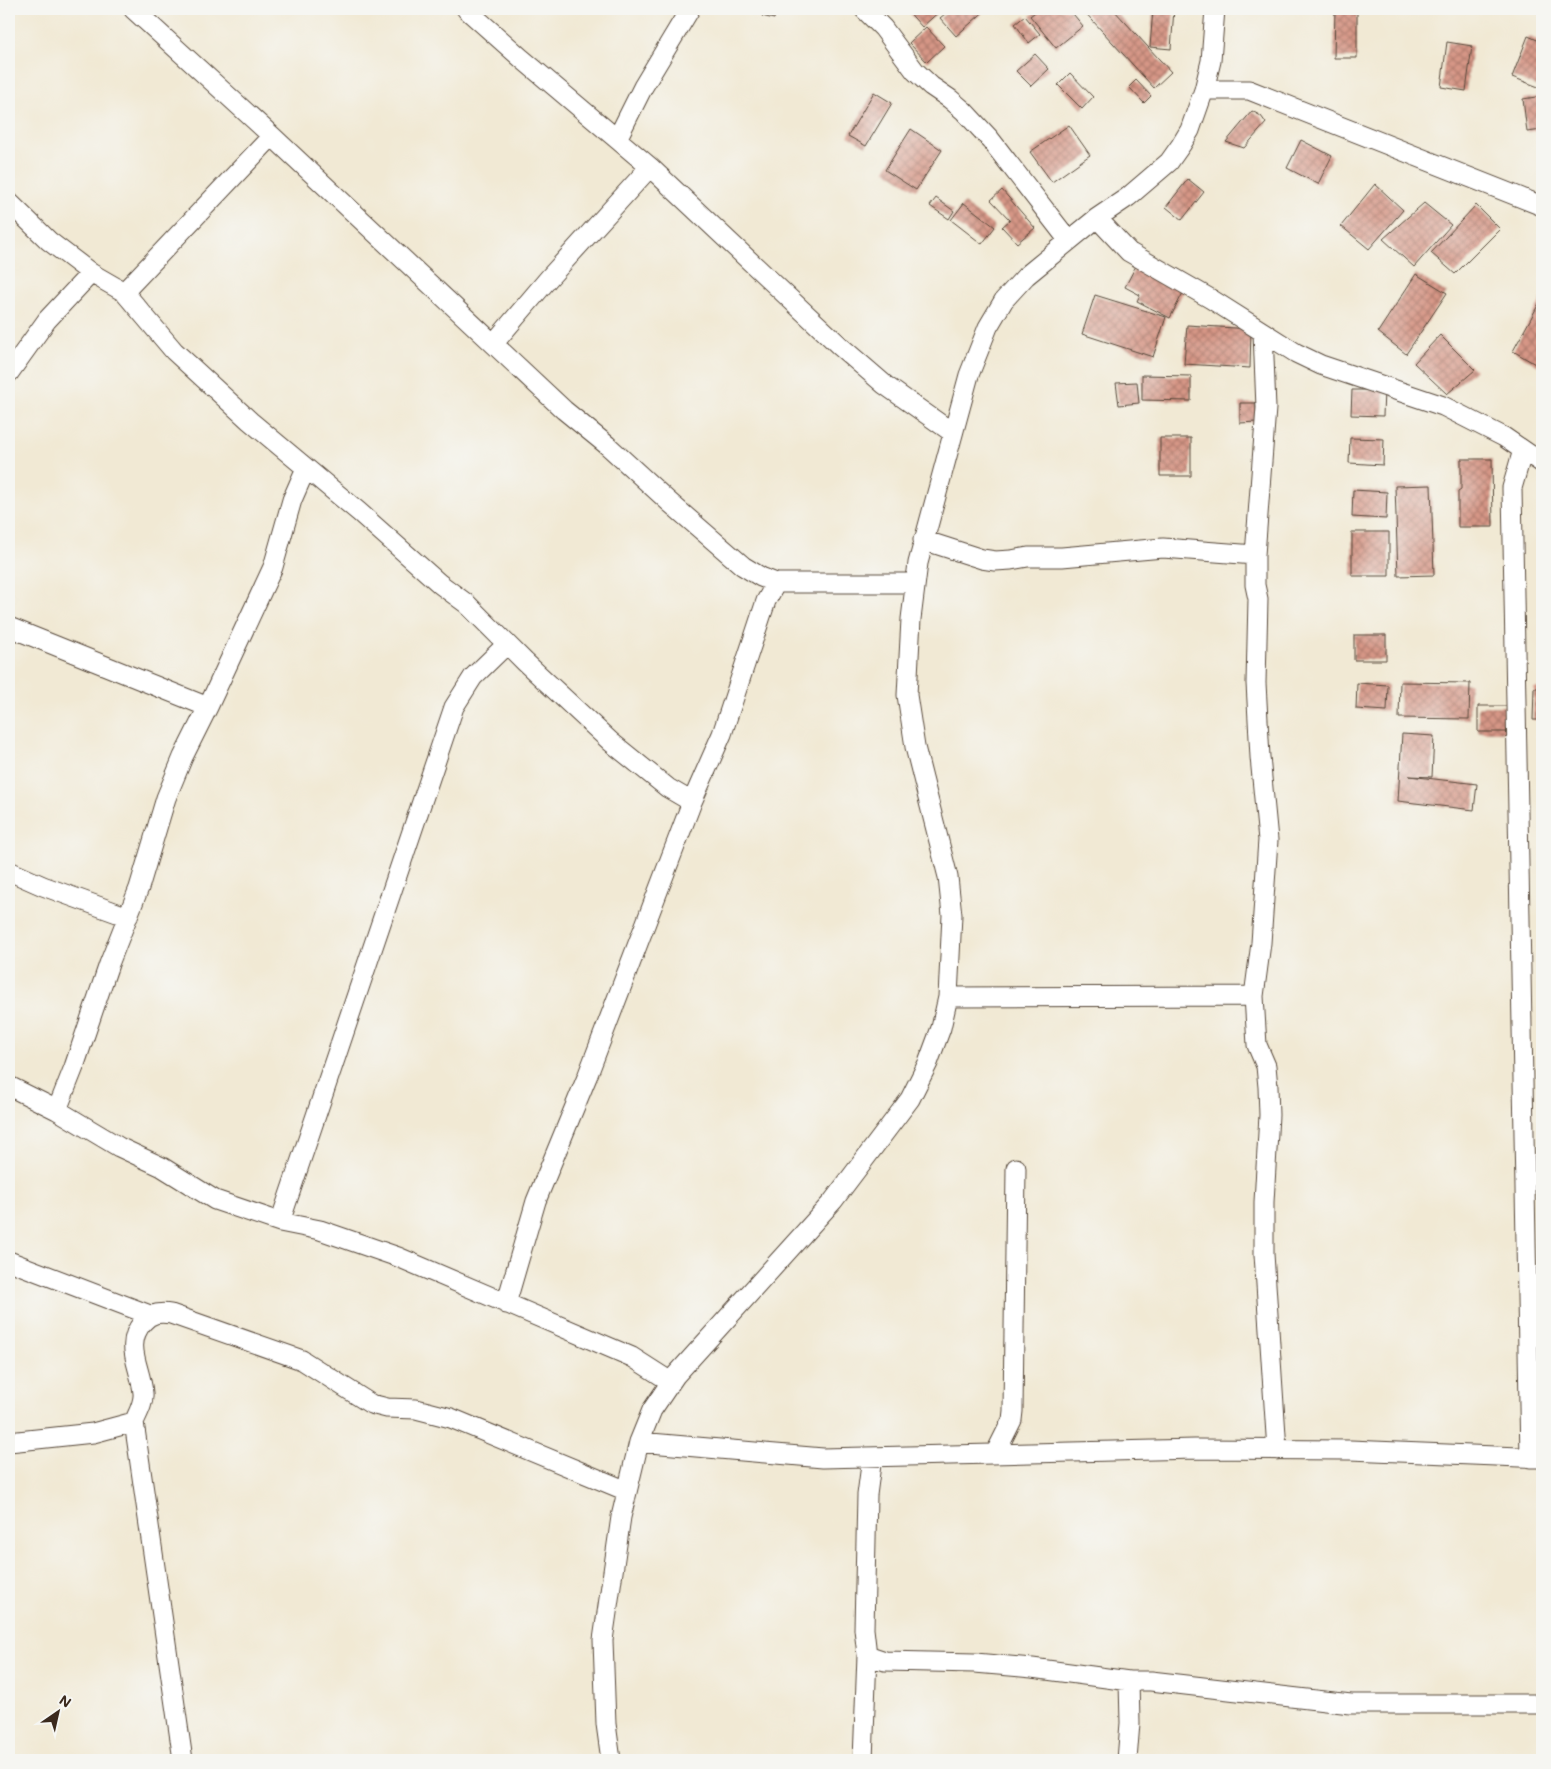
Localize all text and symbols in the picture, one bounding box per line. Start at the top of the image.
north arrow [32,1686,82,1736]
text: N [56,1690,75,1712]

